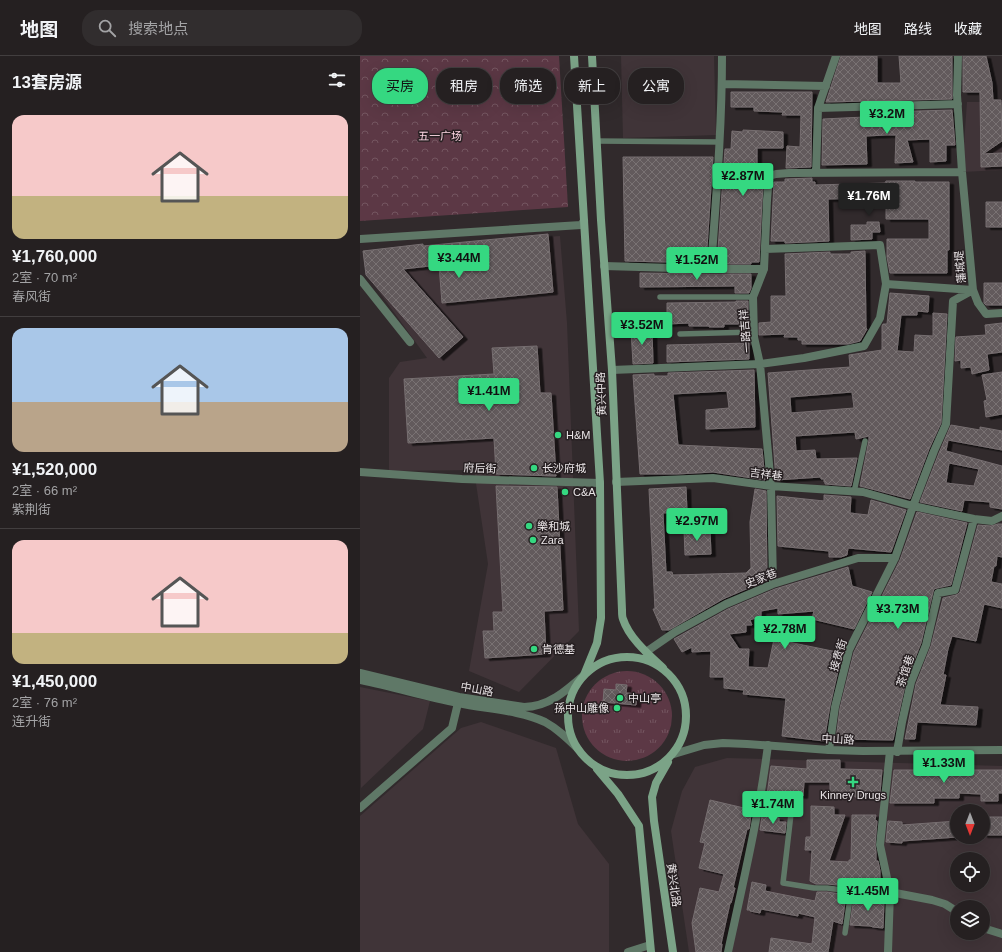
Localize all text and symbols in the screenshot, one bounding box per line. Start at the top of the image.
search box [82,10,362,46]
icon: search [96,17,118,39]
text: 地图 [20,19,58,40]
text: 搜索地点 [128,20,188,37]
text: 地图 [854,21,882,37]
text: 路线 [904,21,932,37]
text: 收藏 [954,21,982,37]
chip: 买房 [372,68,428,104]
chip: 租房 [436,68,492,104]
chip: 筛选 [500,68,556,104]
chip: 新上 [564,68,620,104]
chip: 公寓 [628,68,684,104]
icon: filters [326,69,348,91]
text: 13套房源 [12,73,82,92]
pin: ¥3.2M [859,101,915,135]
text: ¥3.2M [869,106,905,121]
park label: 五一广场 [418,130,462,142]
icon: home [144,141,216,213]
pin: ¥2.87M [710,163,776,197]
text: ¥2.87M [721,168,765,183]
pin: ¥1.76M [836,183,902,217]
text: ¥1.76M [847,188,891,203]
pin: ¥3.44M [426,245,492,279]
text: ¥1,760,000 [12,247,97,266]
pin: ¥1.52M [664,247,730,281]
text: ¥3.44M [437,250,481,265]
street label: 藩城堤 [953,250,967,284]
text: ¥1.52M [675,252,719,267]
text: 2室 · 70 m² [12,270,77,285]
text: 春风街 [12,289,51,304]
street label: 一路吉祥 [737,309,753,353]
pin: ¥3.52M [609,312,675,346]
text: ¥3.52M [620,317,664,332]
icon: home [144,354,216,426]
street label: 黄兴中路 [594,372,608,416]
pin: ¥1.41M [456,378,522,412]
text: ¥1.41M [467,383,511,398]
place label: H&M [566,429,590,441]
marker: H&M [553,430,563,440]
text: ¥1,520,000 [12,460,97,479]
street label: 府后街 [463,461,497,475]
place label: 长沙府城 [542,462,586,474]
marker: 长沙府城 [529,463,539,473]
street label: 吉祥巷 [749,466,783,482]
text: 2室 · 66 m² [12,483,77,498]
place label: C&A [573,486,596,498]
marker: C&A [560,487,570,497]
text: 紫荆街 [12,502,51,517]
pin: ¥2.97M [664,508,730,542]
text: ¥2.97M [675,513,719,528]
place label: 樂和城 [537,520,570,532]
marker: 樂和城 [524,521,534,531]
place label: Zara [541,534,565,546]
marker: Zara [528,535,538,545]
icon: home [144,566,216,638]
street label: 史家巷 [743,566,779,590]
pin: ¥3.73M [865,596,931,630]
text: ¥3.73M [876,601,920,616]
pin: ¥2.78M [752,616,818,650]
text: ¥2.78M [763,621,807,636]
street label: 接贵街 [827,637,849,673]
place label: 肯德基 [542,643,575,655]
marker: 肯德基 [529,644,539,654]
street label: 茶馆巷 [894,653,916,689]
text: ¥1,450,000 [12,672,97,691]
street label: 中山路 [460,680,494,698]
place label: 中山亭 [628,692,661,704]
marker: 中山亭 [615,693,625,703]
text: 2室 · 76 m² [12,695,77,710]
place label: 孫中山雕像 [554,702,609,714]
marker: 孫中山雕像 [612,703,622,713]
text: 连升街 [12,714,51,729]
street label: 中山路 [821,732,855,746]
pin: ¥1.33M [911,750,977,784]
text: ¥1.33M [922,755,966,770]
marker: Kinney Drugs [848,777,858,787]
place label: Kinney Drugs [820,789,887,801]
pin: ¥1.74M [740,791,806,825]
text: ¥1.74M [751,796,795,811]
north arrow [950,804,990,844]
map controls [950,804,990,940]
button: locate [950,852,990,892]
street label: 黄兴北路 [665,862,683,908]
pin: ¥1.45M [835,878,901,912]
text: ¥1.45M [846,883,890,898]
button: layers [950,900,990,940]

